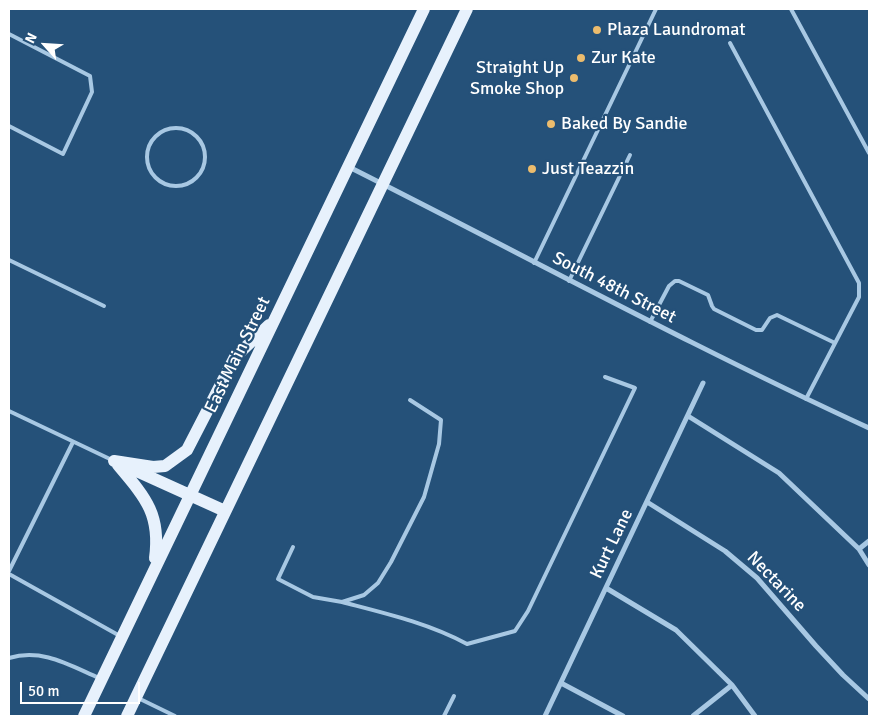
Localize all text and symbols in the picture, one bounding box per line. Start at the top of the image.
place label: Plaza Laundromat [607,19,746,41]
north arrow [20,20,70,70]
marker: Plaza Laundromat [591,24,603,36]
text: N [21,30,41,46]
place label: Zur Kate [591,47,656,69]
marker: Zur Kate [575,52,587,64]
place label: Straight Up Smoke Shop [470,57,564,100]
marker: Straight Up Smoke Shop [568,72,580,84]
place label: Baked By Sandie [561,113,688,135]
marker: Baked By Sandie [545,118,557,130]
place label: Just Teazzin [542,158,634,180]
marker: Just Teazzin [526,163,538,175]
street label: South 48th Street [549,248,679,328]
street label: East Main Street [201,293,275,417]
street label: Kurt Lane [586,506,638,582]
street label: Nectarine [742,547,810,617]
scale bar [22,672,142,704]
text: 50 m [28,682,59,700]

